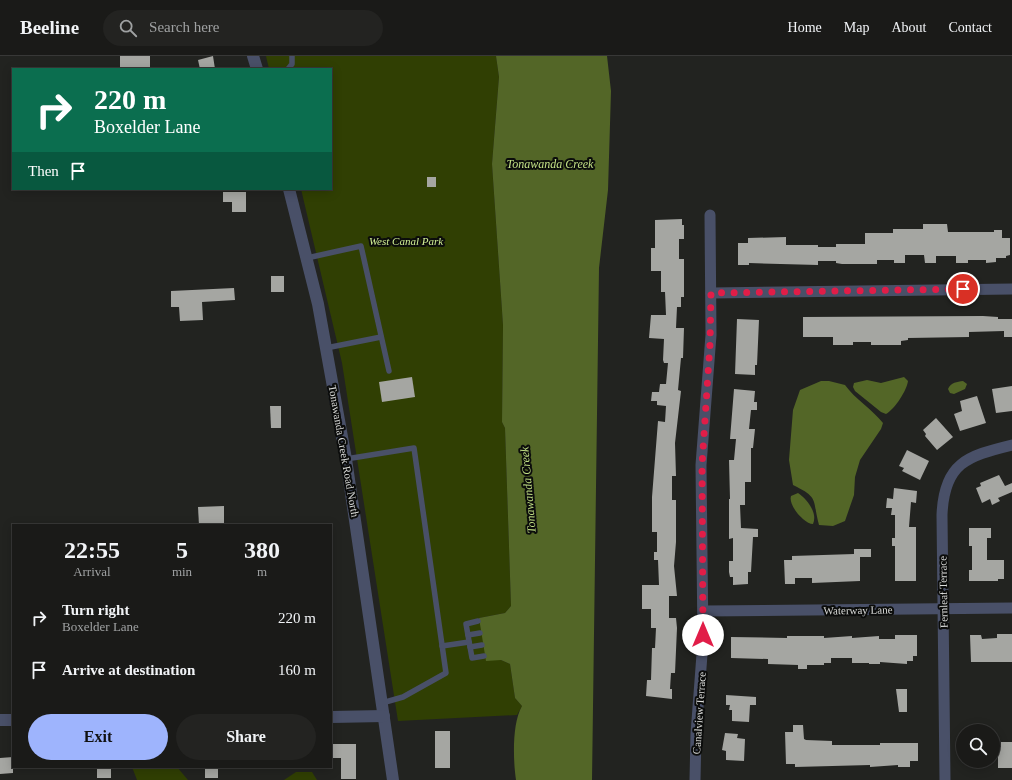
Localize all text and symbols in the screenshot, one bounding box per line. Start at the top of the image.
search box [103,10,383,46]
text: Beeline [20,17,79,38]
icon: search [117,17,139,39]
text: Search here [149,19,219,35]
text: Home [788,20,822,35]
text: Map [844,20,869,35]
text: About [891,20,926,35]
text: Contact [948,20,992,35]
icon: right [28,84,80,136]
text: 220 m [94,84,166,115]
text: Boxelder Lane [94,117,200,137]
water label: Tonawanda Creek [507,157,594,171]
icon: arrive [67,160,89,182]
text: Then [28,163,59,179]
park label: West Canal Park [369,235,444,247]
pin [946,272,980,306]
icon: arrive [952,278,974,300]
street label: Tonawanda Creek Road North [326,384,362,518]
water label: Tonawanda Creek [517,445,539,534]
text: 22:55 [64,537,120,563]
text: 5 [176,537,188,563]
text: 380 [244,537,280,563]
street label: Fernleaf Terrace [936,556,950,628]
text: Arrival [73,564,111,579]
text: min [172,564,192,579]
text: m [257,564,267,579]
text: Turn right [62,602,129,618]
street label: Waterway Lane [823,603,893,617]
icon: right [28,607,50,629]
text: 220 m [278,610,316,626]
position arrow [682,614,724,656]
text: Boxelder Lane [62,619,139,634]
icon: arrive [28,659,50,681]
text: Arrive at destination [62,662,195,678]
text: 160 m [278,662,316,678]
street label: Canalview Terrace [690,671,708,755]
button: Exit [28,714,168,760]
button: Share [176,714,316,760]
map controls [956,724,1000,768]
button: search [956,724,1000,768]

